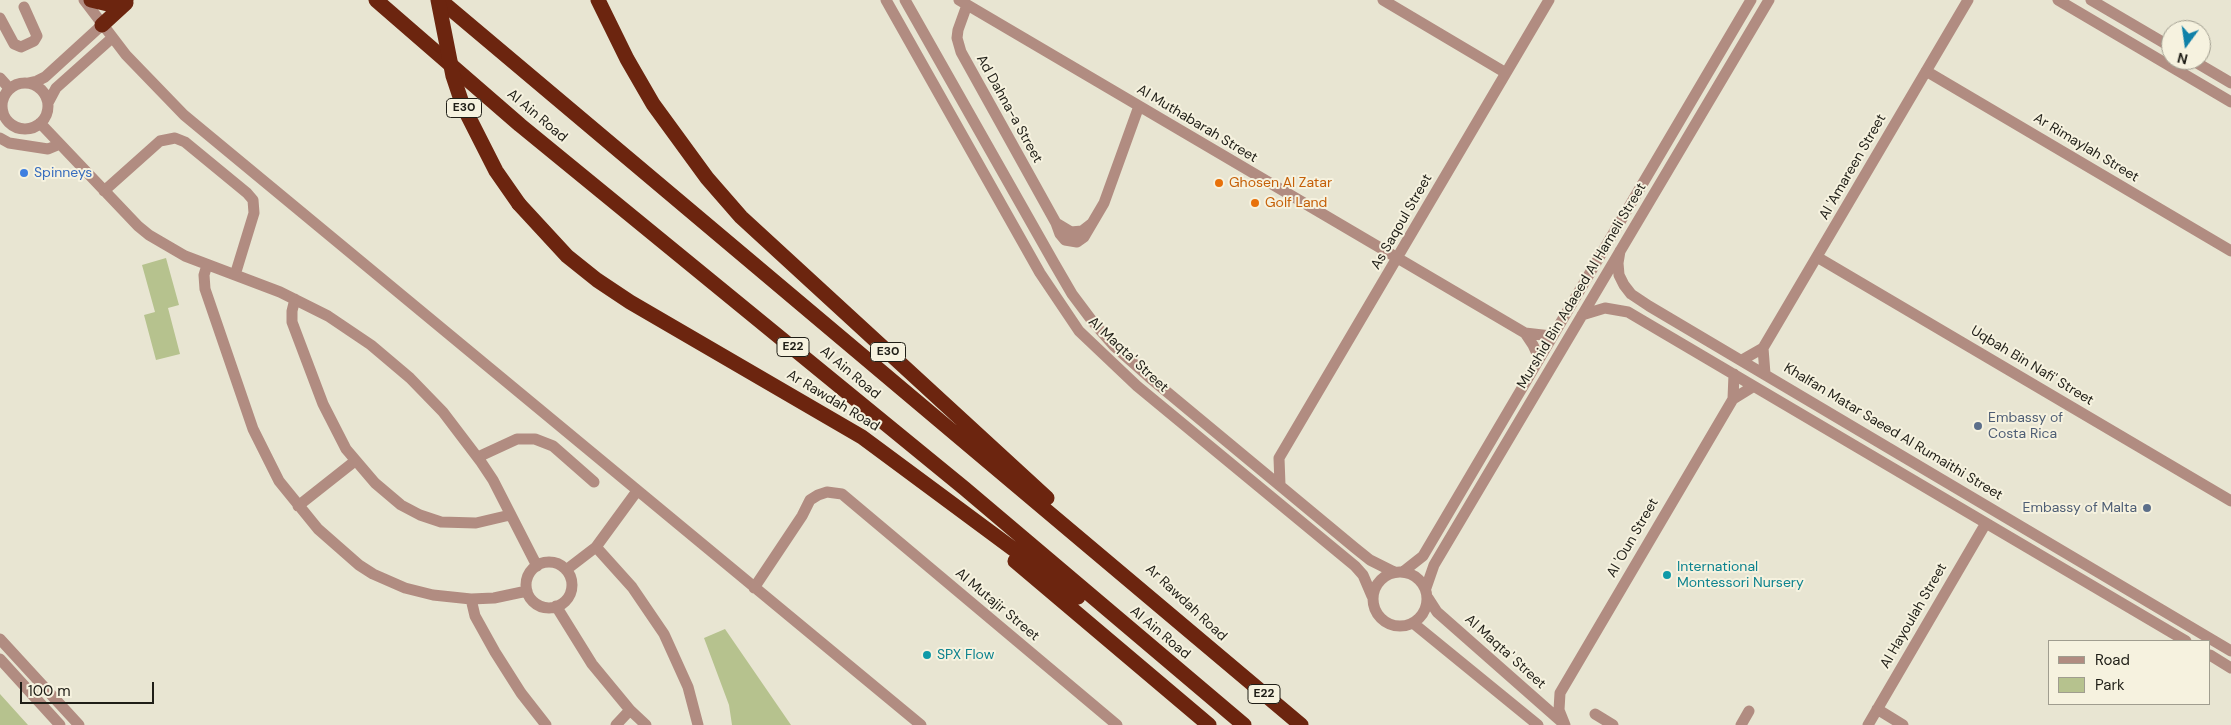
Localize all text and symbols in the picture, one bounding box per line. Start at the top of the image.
north arrow [2161,20,2211,70]
text: N [2175,49,2190,69]
street label: Ad Dahna-a Street [972,52,1046,166]
street label: Al Muthabarah Street [1134,81,1260,167]
street label: Al Ain Road [504,86,570,146]
road number: E30 [446,99,482,118]
street label: Ar Rimaylah Street [2030,110,2142,186]
street label: Al 'Amareen Street [1816,111,1890,223]
place label: Spinneys [34,165,92,181]
marker: Spinneys [18,167,30,179]
street label: As Saqoul Street [1368,171,1436,273]
place label: Ghosen Al Zatar [1229,175,1332,191]
marker: Ghosen Al Zatar [1213,177,1225,189]
street label: Murshid Bin Adaeed Al Hameli Street [1514,180,1650,392]
place label: Golf Land [1265,195,1327,211]
marker: Golf Land [1249,197,1261,209]
street label: Al Maqta' Street [1085,314,1171,396]
street label: Uqbah Bin Nafi' Street [1967,323,2097,409]
road number: E22 [777,338,809,357]
road number: E30 [870,342,906,362]
street label: Al Ain Road [817,343,883,403]
street label: Khalfan Matar Saeed Al Rumaithi Street [1781,360,2005,504]
street label: Ar Rawdah Road [784,367,882,435]
place label: Embassy of Costa Rica [1988,410,2063,442]
marker: Embassy of Costa Rica [1972,420,1984,432]
street label: Al 'Oun Street [1604,495,1662,581]
place label: Embassy of Malta [2023,500,2137,516]
marker: Embassy of Malta [2141,502,2153,514]
place label: International Montessori Nursery [1677,559,1804,592]
street label: Al Hayoulah Street [1877,560,1951,672]
street label: Ar Rawdah Road [1142,561,1230,645]
street label: Al Mutajir Street [952,565,1042,645]
marker: International Montessori Nursery [1661,569,1673,581]
street label: Al Ain Road [1127,603,1193,663]
street label: Al Maqta' Street [1461,611,1549,693]
legend [2048,640,2211,705]
place label: SPX Flow [937,647,994,663]
marker: SPX Flow [921,649,933,661]
text: Road [2095,650,2130,670]
scale bar [22,672,156,704]
text: Park [2095,675,2125,695]
text: 100 m [28,681,71,701]
road number: E22 [1248,684,1280,704]

